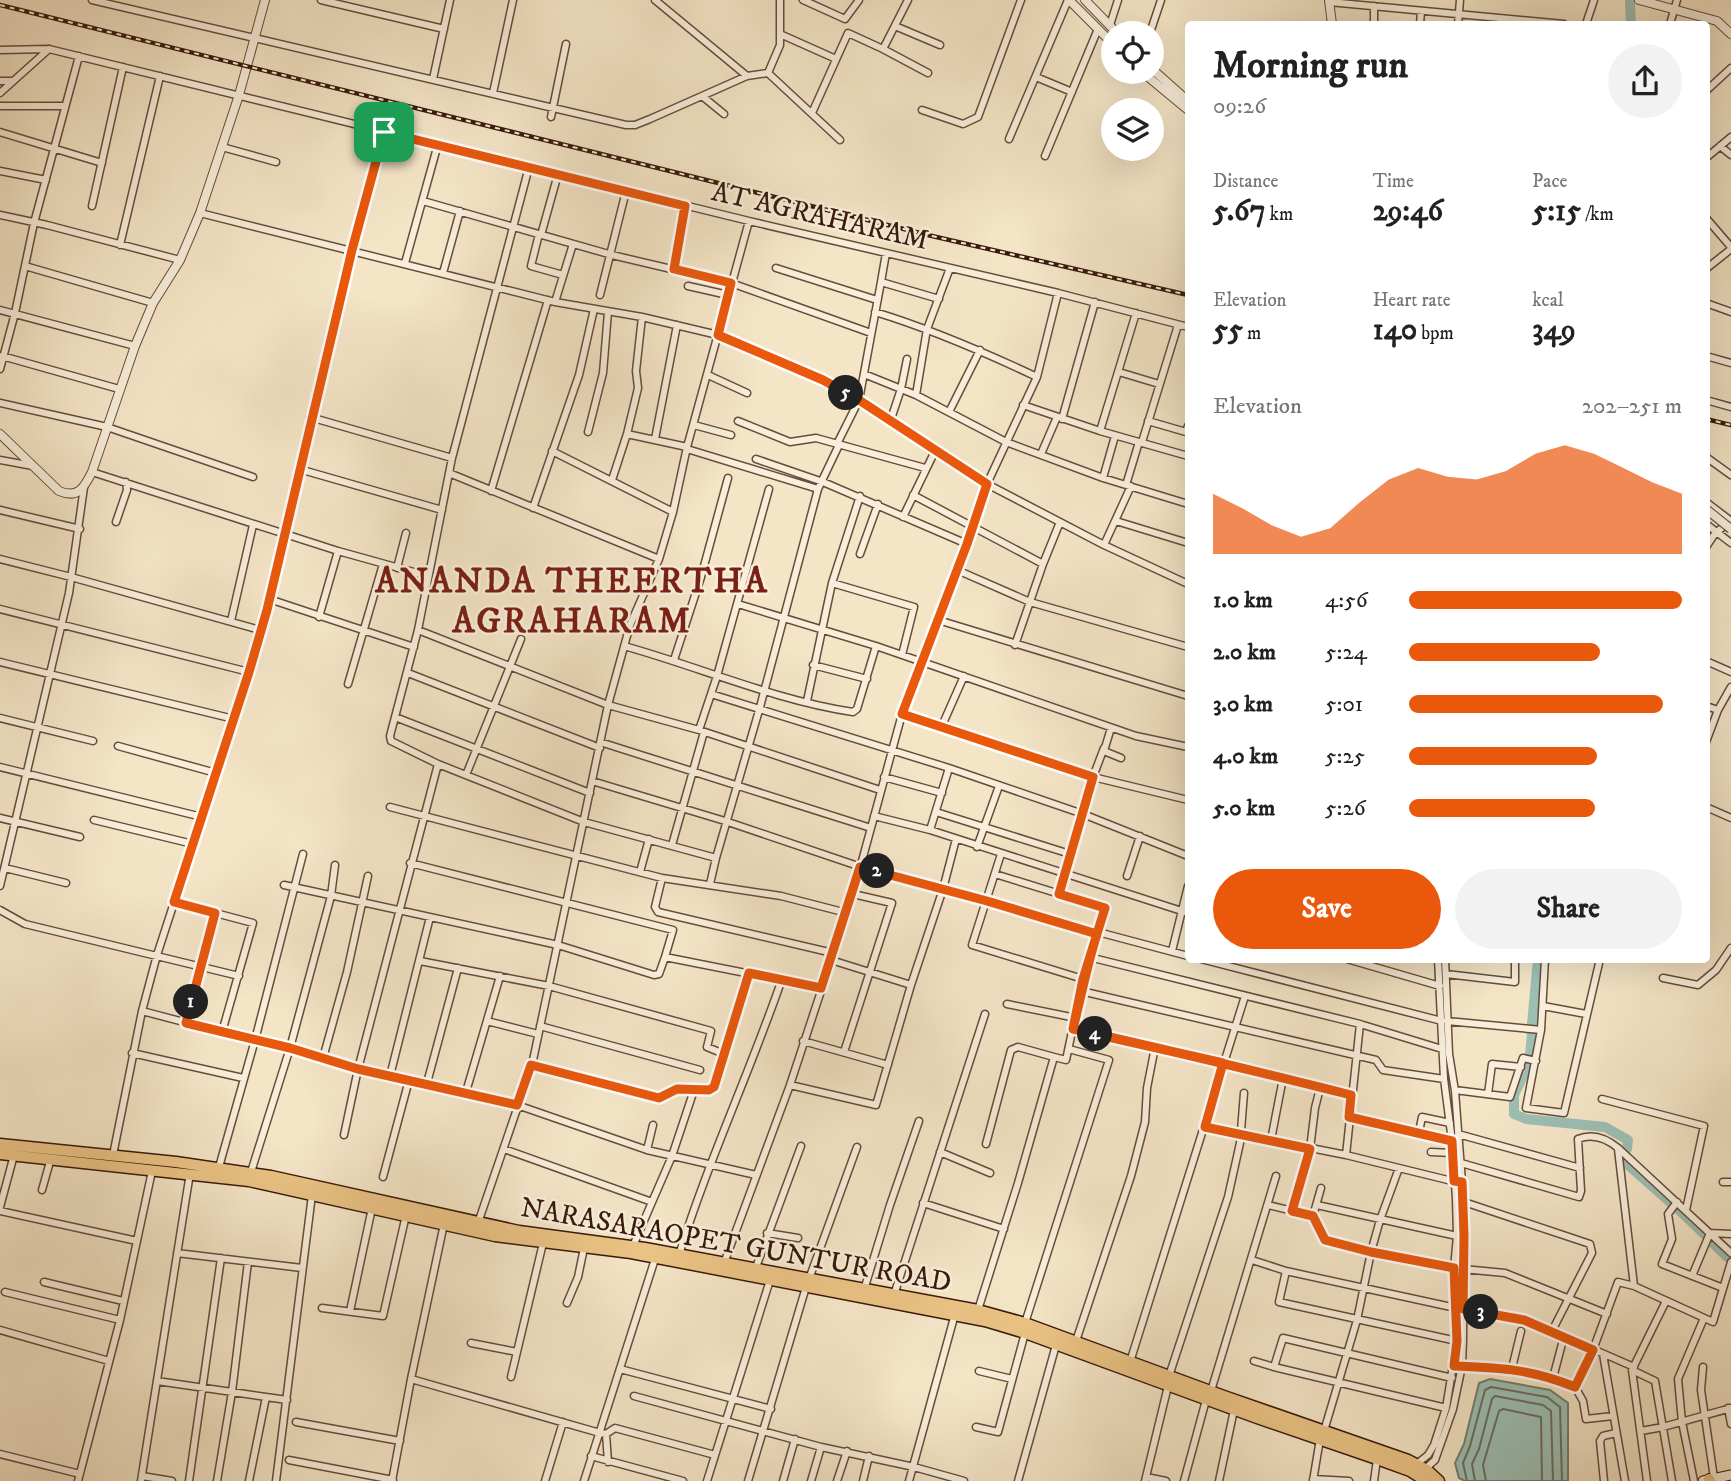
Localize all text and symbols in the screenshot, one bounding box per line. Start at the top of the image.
map controls [1101,21,1164,161]
button: locate [1101,21,1164,84]
text: Morning run [1213,42,1408,90]
button: share [1608,44,1682,118]
text: 09:26 [1213,92,1266,121]
button: layers [1101,98,1164,161]
pin [354,102,414,162]
icon: arrive [365,113,403,151]
text: Distance [1213,170,1278,193]
text: Time [1373,170,1414,193]
text: Pace [1532,170,1567,193]
street label: AT AGRAHARAM [708,174,932,258]
text: 5.67 [1213,193,1266,230]
text: 29:46 [1373,193,1443,230]
text: 5:15 [1532,193,1581,230]
text: km [1266,203,1293,226]
text: /km [1581,203,1614,226]
text: Elevation [1213,289,1287,312]
text: Heart rate [1373,289,1451,312]
text: kcal [1532,289,1564,312]
text: 55 [1213,312,1243,349]
text: 140 [1373,312,1417,349]
text: 349 [1532,312,1576,349]
text: m [1243,322,1261,345]
text: bpm [1417,322,1454,345]
pin: 5 [828,376,864,410]
text: 5 [841,381,850,404]
text: Elevation [1213,392,1302,421]
text: 202–251 m [1582,392,1682,421]
district label: ANANDA THEERTHA AGRAHARAM [374,560,769,644]
text: 1.0 km [1213,586,1273,615]
text: 4:56 [1325,586,1368,615]
text: 2.0 km [1213,638,1276,667]
text: 5:24 [1325,638,1367,667]
text: 3.0 km [1213,690,1273,719]
text: 5:01 [1325,690,1363,719]
text: 4.0 km [1213,742,1278,771]
text: 5:25 [1325,742,1365,771]
text: 5.0 km [1213,794,1275,823]
text: 5:26 [1325,794,1366,823]
pin: 2 [860,854,894,888]
text: 2 [872,859,881,882]
button: Save [1213,869,1441,949]
button: Share [1455,869,1682,949]
pin: 1 [174,984,208,1020]
text: 1 [187,990,194,1013]
pin: 4 [1078,1016,1112,1052]
text: 4 [1089,1022,1100,1045]
street label: NARASARAOPET GUNTUR ROAD [518,1190,954,1300]
pin: 3 [1464,1294,1498,1330]
text: 3 [1477,1300,1484,1323]

